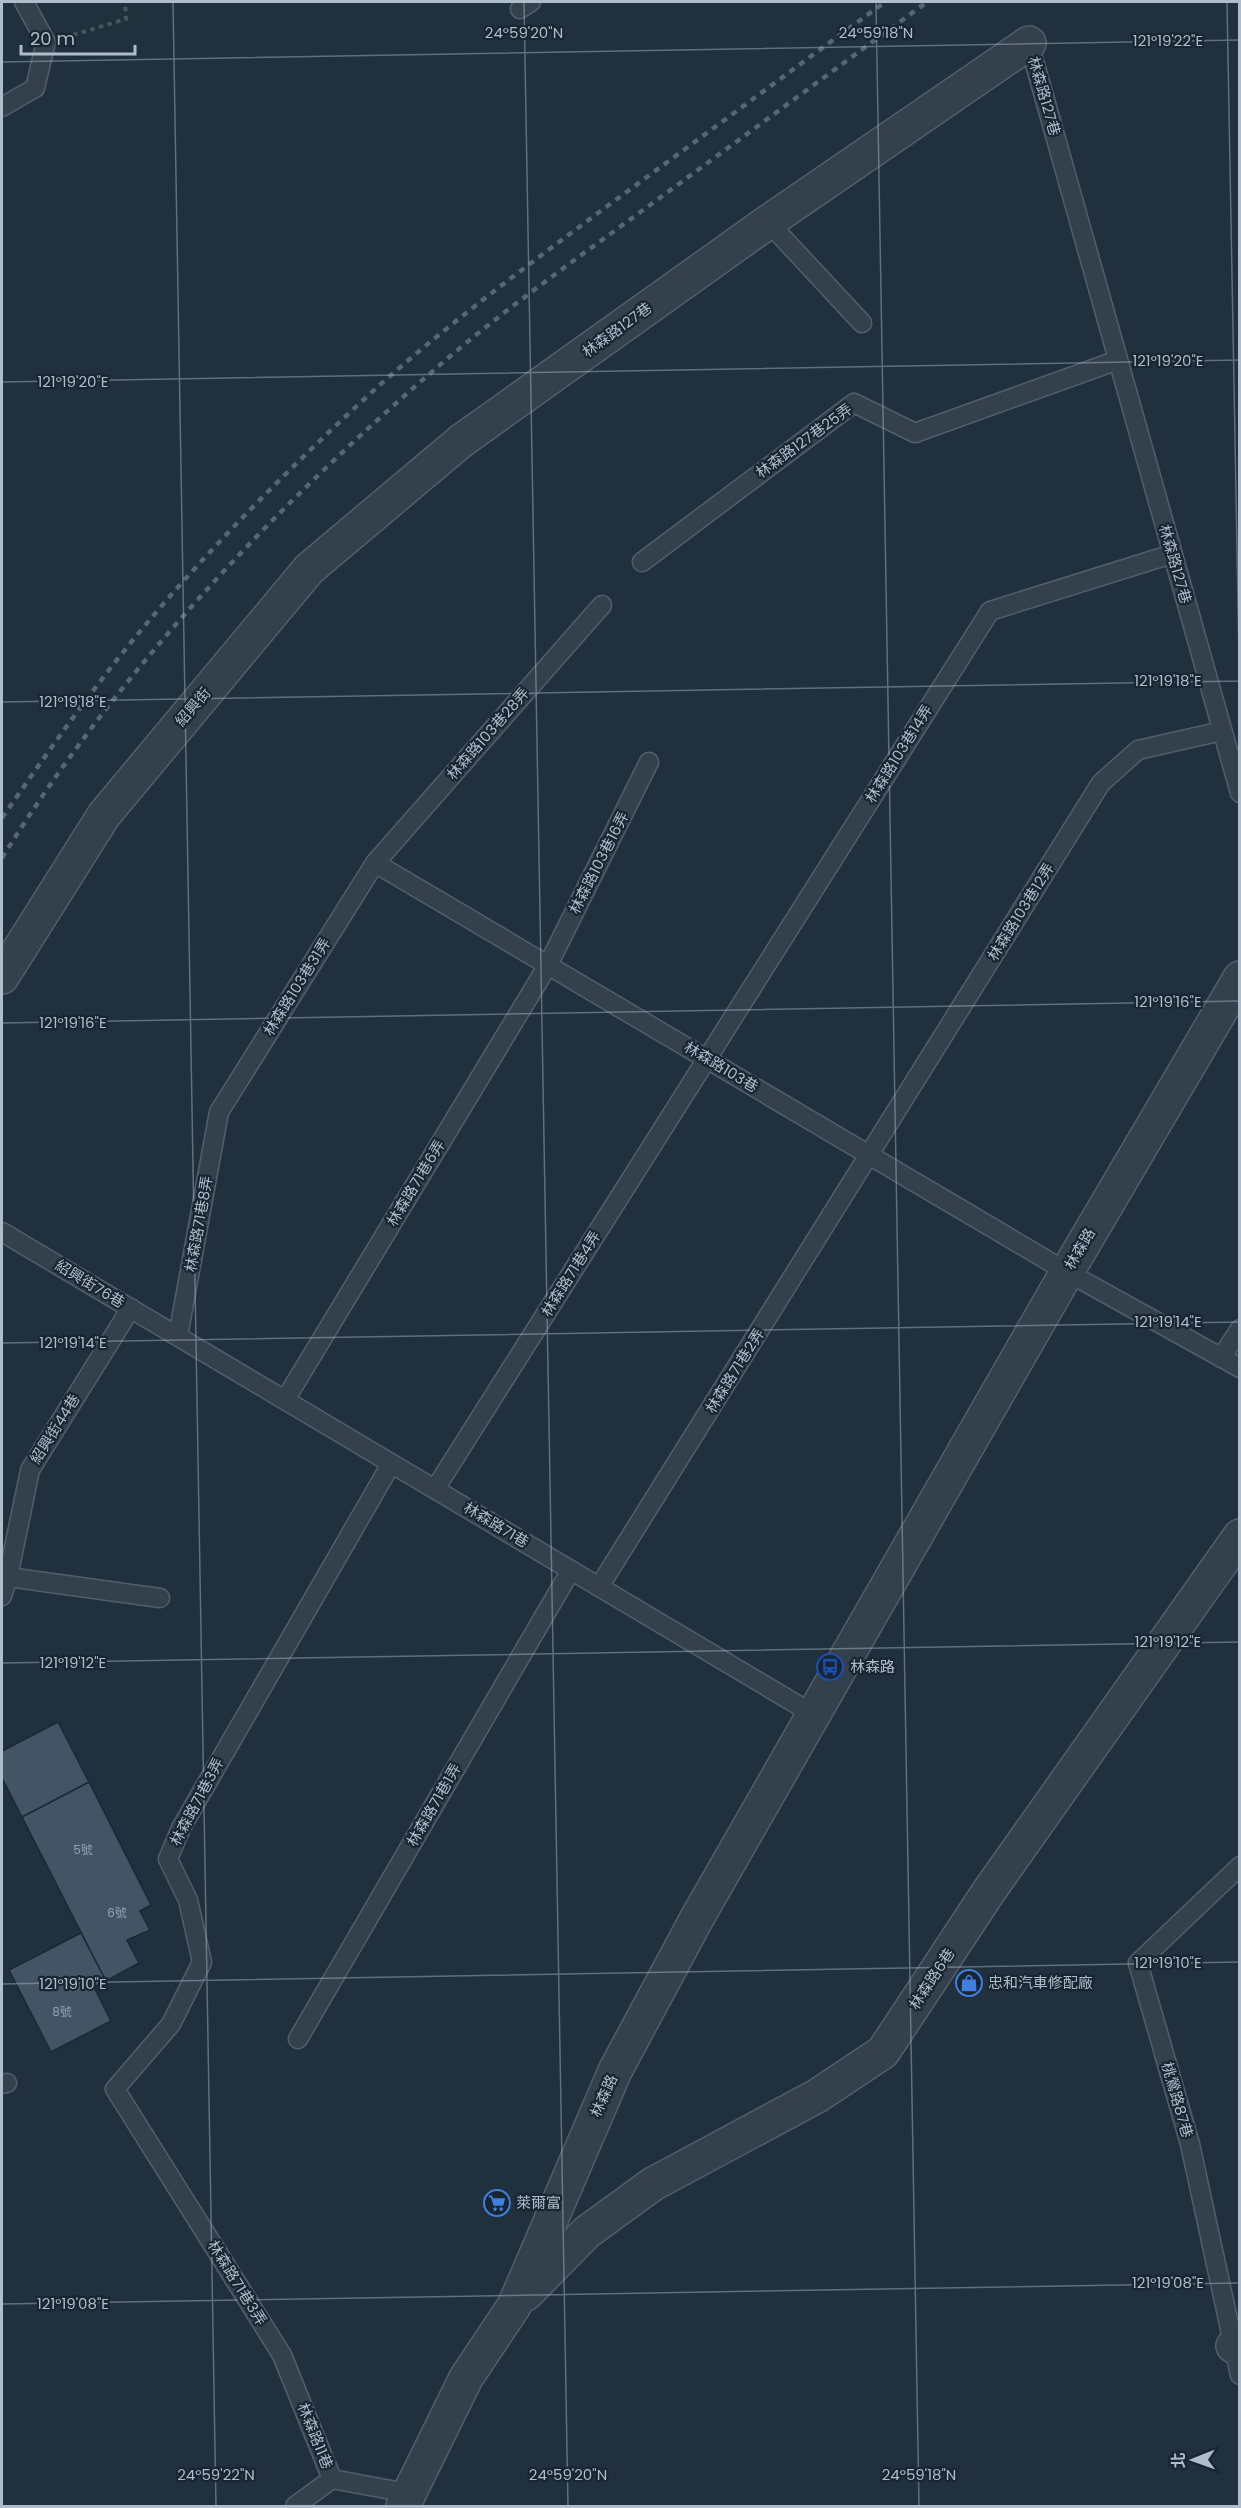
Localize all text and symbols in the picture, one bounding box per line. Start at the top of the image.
scale bar [21,18,135,56]
text: 24°59'20"N [485,22,563,43]
text: 24°59'18"N [839,22,913,43]
text: 20 m [30,26,75,51]
text: 121°19'22"E [1133,30,1203,51]
street label: 林森路127巷 [1023,54,1066,138]
street label: 林森路127巷 [578,297,656,362]
text: 121°19'20"E [1132,350,1204,371]
text: 121°19'20"E [37,371,109,392]
street label: 林森路127巷25弄 [751,398,856,483]
street label: 林森路127巷 [1154,522,1197,606]
text: 121°19'18"E [1134,670,1202,691]
street label: 紹興街 [170,683,215,731]
street label: 林森路103巷28弄 [442,683,534,784]
text: 121°19'18"E [39,691,107,712]
street label: 林森路103巷14弄 [860,701,937,807]
street label: 林森路103巷16弄 [564,808,633,918]
street label: 林森路103巷12弄 [982,859,1059,965]
street label: 林森路103巷31弄 [258,934,335,1040]
text: 121°19'16"E [1134,991,1202,1012]
text: 121°19'16"E [39,1012,107,1033]
street label: 林森路103巷 [680,1036,762,1097]
street label: 林森路71巷6弄 [381,1136,450,1230]
street label: 林森路71巷8弄 [180,1174,217,1274]
street label: 林森路 [1059,1224,1100,1273]
street label: 林森路71巷4弄 [536,1227,605,1321]
street label: 紹興街76巷 [52,1255,129,1313]
text: 121°19'14"E [1134,1311,1202,1332]
street label: 林森路71巷2弄 [700,1324,769,1417]
text: 121°19'14"E [39,1332,107,1353]
street label: 紹興街44巷 [25,1390,84,1468]
street label: 林森路71巷 [460,1497,533,1552]
text: 121°19'12"E [1135,1631,1201,1652]
text: 121°19'12"E [40,1652,106,1673]
bus stop icon: 林森路 [815,1652,845,1682]
place label: 林森路 [850,1656,895,1677]
street label: 林森路71巷3弄 [165,1754,229,1849]
street label: 林森路71巷1弄 [401,1759,466,1850]
house number: 5號 [73,1841,93,1858]
house number: 6號 [107,1904,127,1921]
street label: 林森路6巷 [904,1944,959,2014]
text: 121°19'10"E [1134,1952,1202,1973]
shop icon: 忠和汽車修配廠 [954,1968,984,1998]
place label: 忠和汽車修配廠 [988,1972,1093,1993]
text: 121°19'10"E [39,1973,107,1994]
house number: 8號 [52,2003,72,2020]
street label: 桃鶯路87巷 [1157,2060,1198,2140]
street label: 林森路 [585,2071,622,2121]
supermarket icon: 萊爾富 [482,2188,512,2218]
place label: 萊爾富 [516,2192,561,2213]
street label: 林森路71巷3弄 [203,2236,272,2329]
text: 121°19'08"E [1132,2272,1204,2293]
text: 121°19'08"E [37,2293,109,2314]
street label: 林森路11巷 [293,2400,338,2472]
north arrow [1163,2430,1223,2490]
text: 北 [1167,2452,1190,2468]
text: 24°59'22"N [177,2464,255,2485]
text: 24°59'20"N [529,2464,607,2485]
text: 24°59'18"N [882,2464,956,2485]

